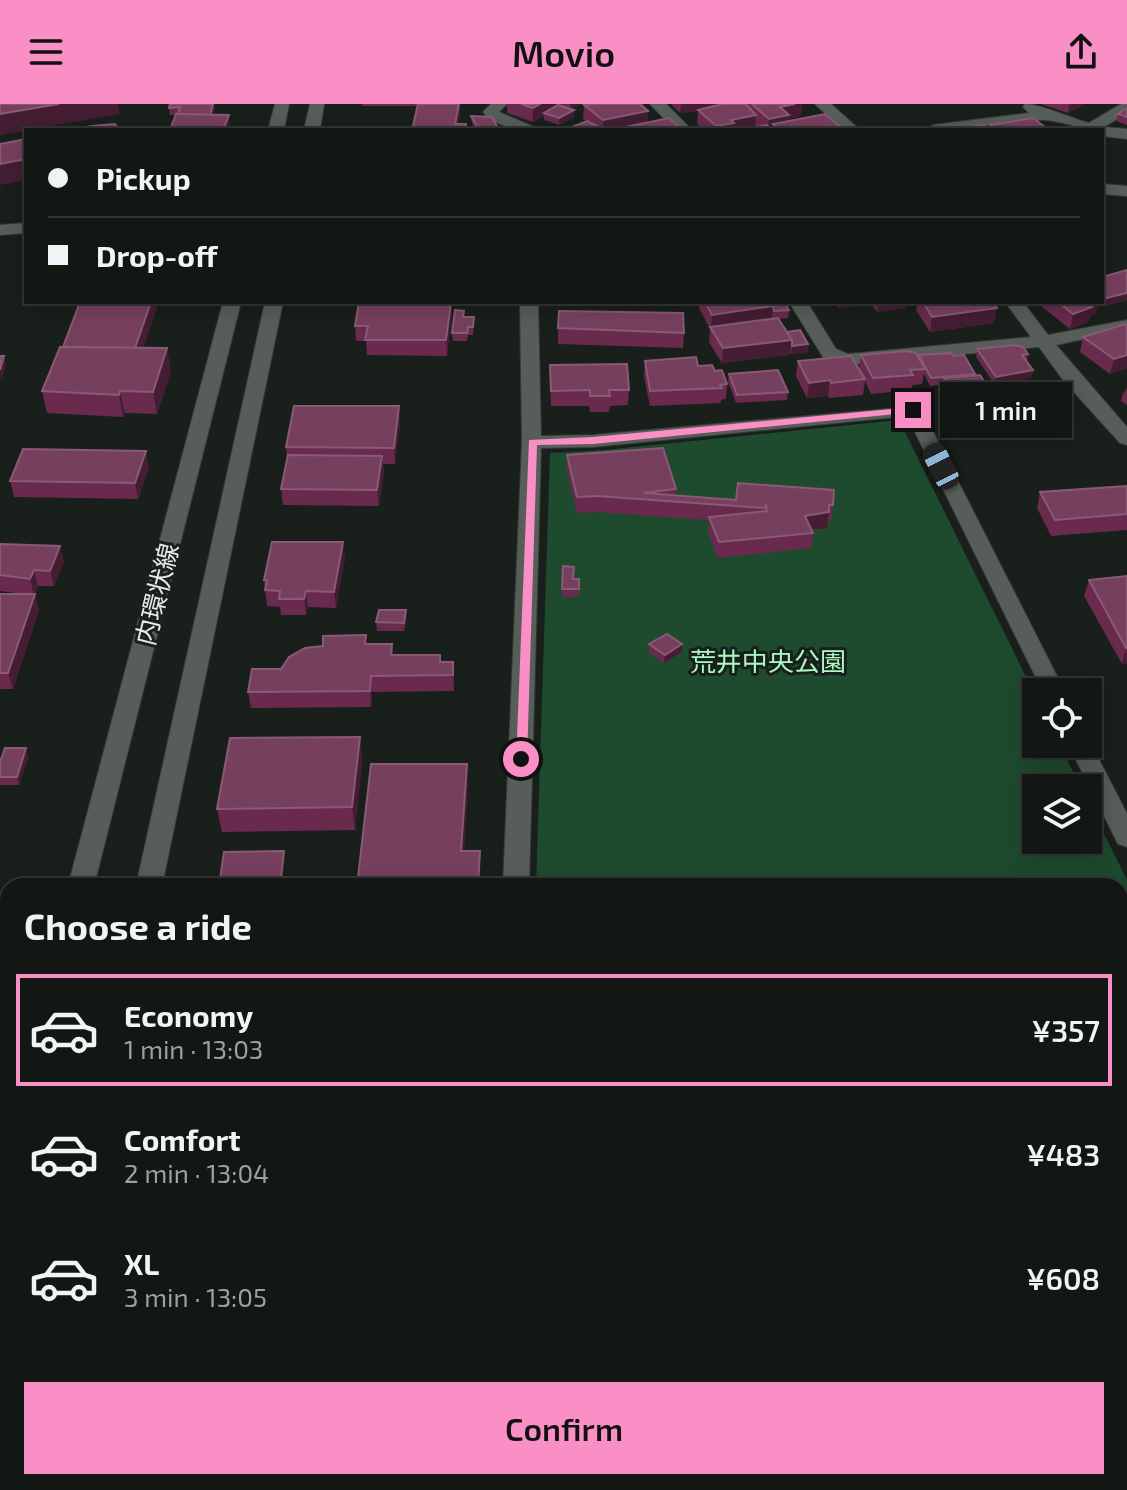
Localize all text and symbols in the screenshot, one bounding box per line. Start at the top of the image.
icon: menu [24,30,68,74]
icon: share [1059,30,1103,74]
text: Movio [512,31,615,74]
text: Pickup [96,160,191,196]
text: Drop-off [96,237,218,273]
callout: 1 min [941,382,1073,438]
route end [895,392,931,428]
text: 1 min [975,394,1037,425]
car [919,439,963,493]
street label: 内環状線 [128,540,184,648]
park label: 荒井中央公園 [690,645,846,676]
map controls [1022,678,1102,854]
button: locate [1022,678,1102,758]
route start [503,741,539,777]
button: layers [1022,774,1102,854]
text: Choose a ride [24,904,252,947]
icon: car [28,994,100,1066]
text: Economy [124,997,253,1033]
text: ¥357 [1032,1012,1100,1048]
text: 1 min · 13:03 [124,1033,263,1064]
icon: car [28,1118,100,1190]
text: Comfort [124,1121,241,1157]
text: ¥483 [1026,1136,1100,1172]
text: 2 min · 13:04 [124,1157,269,1188]
icon: car [28,1242,100,1314]
text: XL [124,1245,159,1281]
text: ¥608 [1026,1260,1100,1296]
text: 3 min · 13:05 [124,1281,267,1312]
button: Confirm [24,1382,1104,1474]

